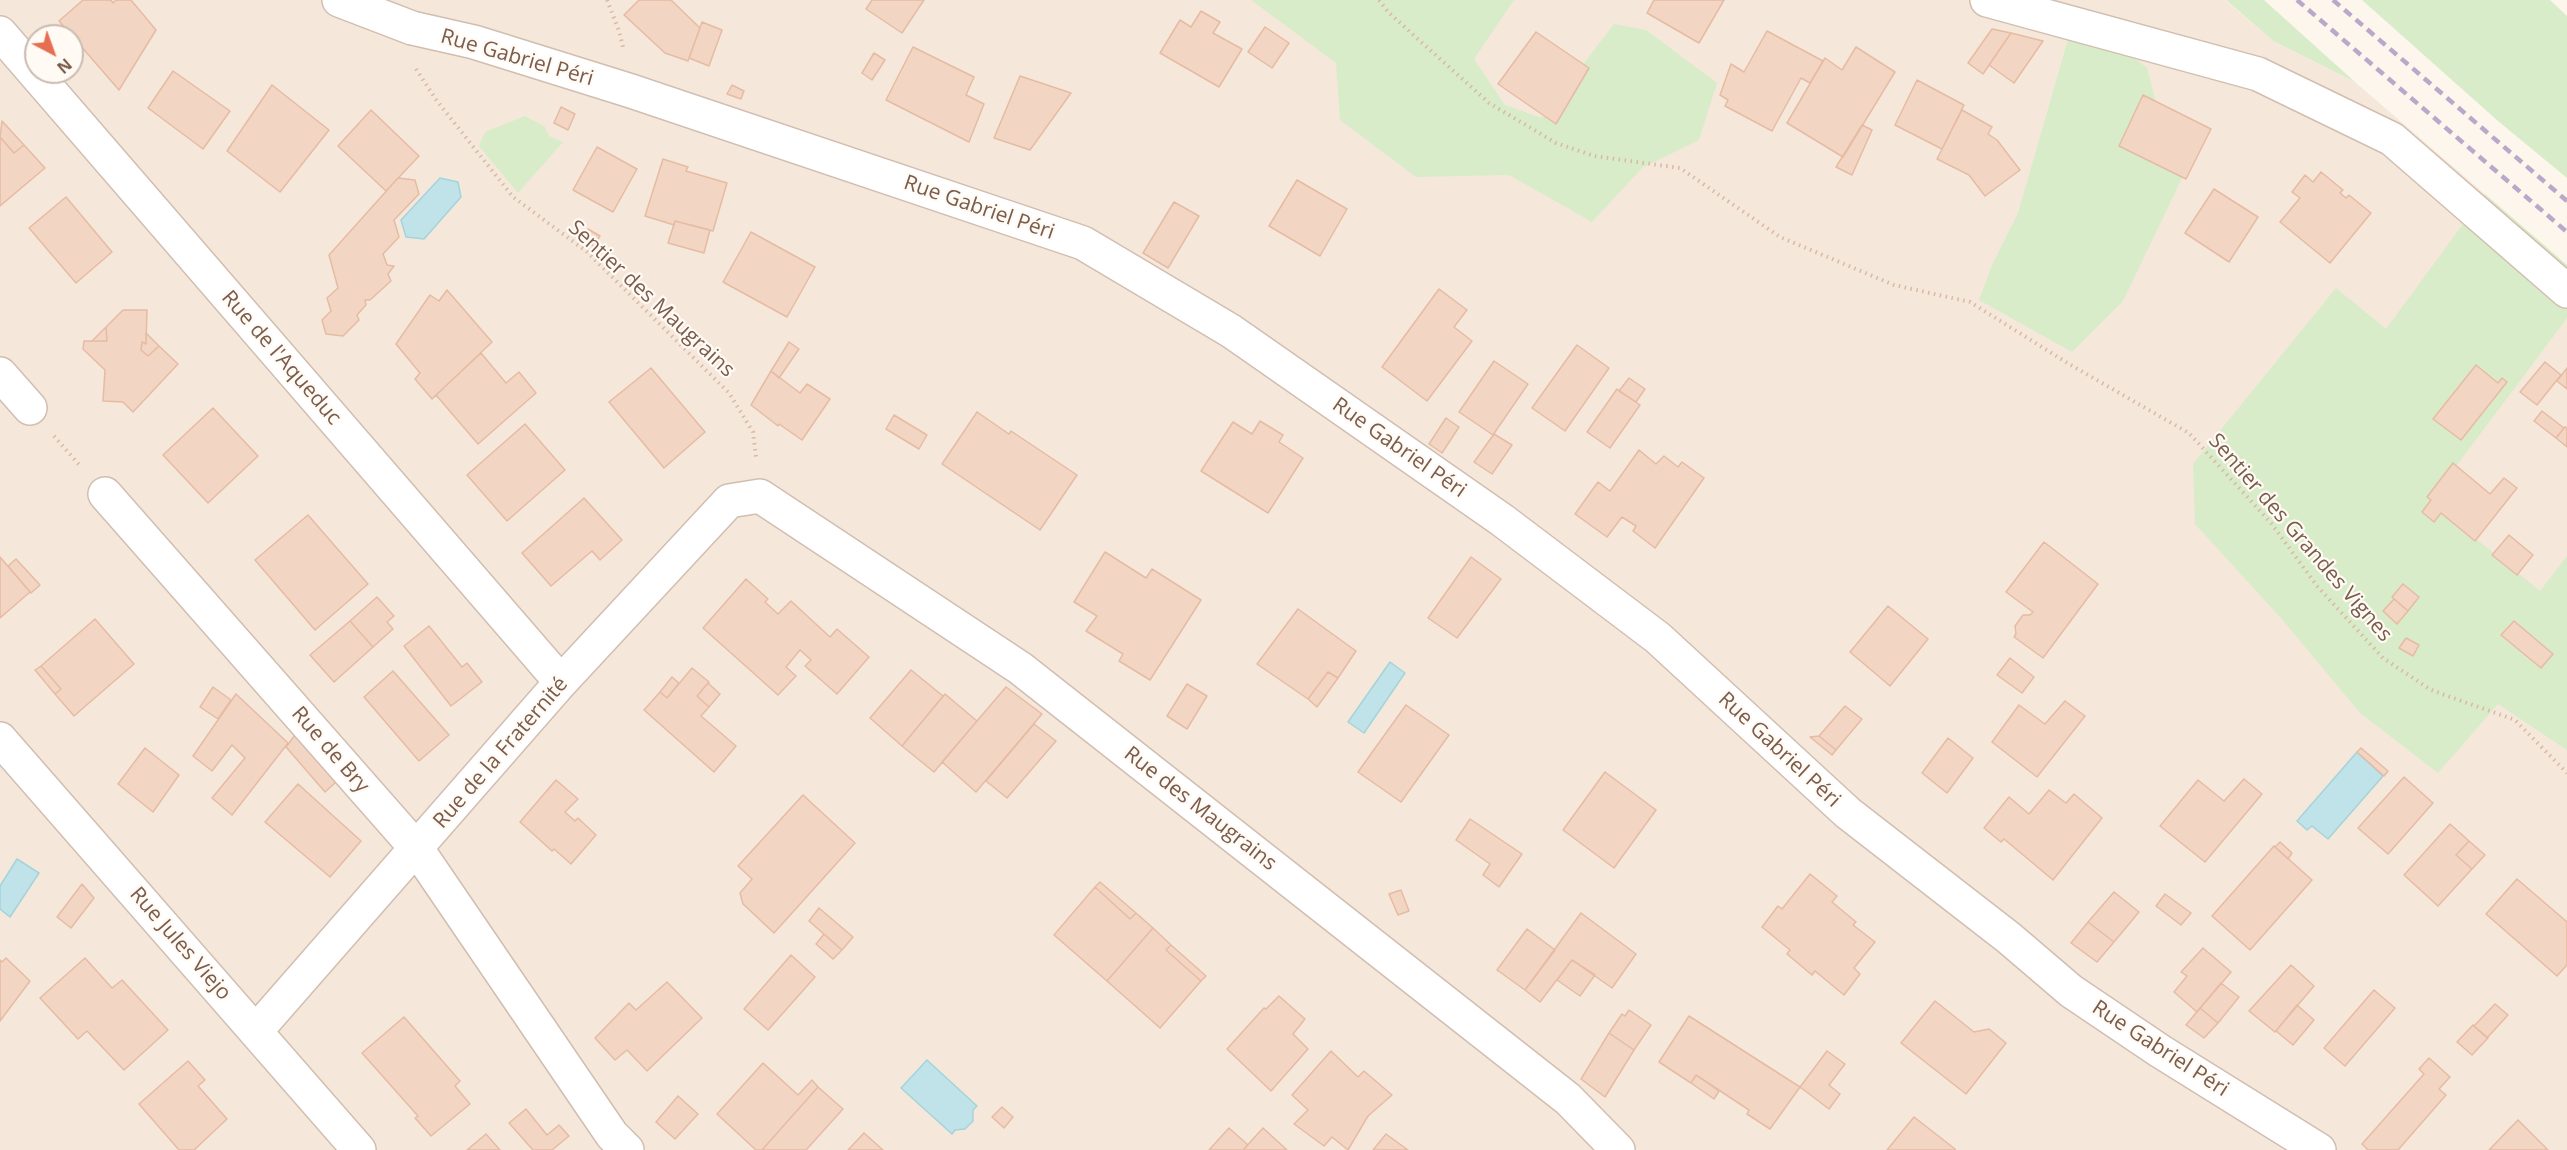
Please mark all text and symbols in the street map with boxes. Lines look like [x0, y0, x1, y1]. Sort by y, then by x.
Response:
north arrow [24, 24, 84, 84]
street label: Rue Gabriel Péri [438, 24, 596, 92]
text: N [52, 53, 77, 79]
street label: Rue Gabriel Péri [900, 170, 1058, 246]
street label: Sentier des Maugrains [563, 215, 739, 383]
street label: Rue de l'Aqueduc [216, 286, 346, 430]
street label: Rue Gabriel Péri [1327, 392, 1471, 504]
street label: Sentier des Grandes Vignes [2203, 429, 2397, 647]
street label: Rue de la Fraternité [429, 672, 573, 834]
street label: Rue Gabriel Péri [1713, 687, 1845, 813]
street label: Rue de Bry [286, 702, 374, 798]
street label: Rue des Maugrains [1119, 742, 1281, 876]
street label: Rue Jules Viejo [124, 882, 236, 1006]
street label: Rue Gabriel Péri [2087, 996, 2233, 1102]

